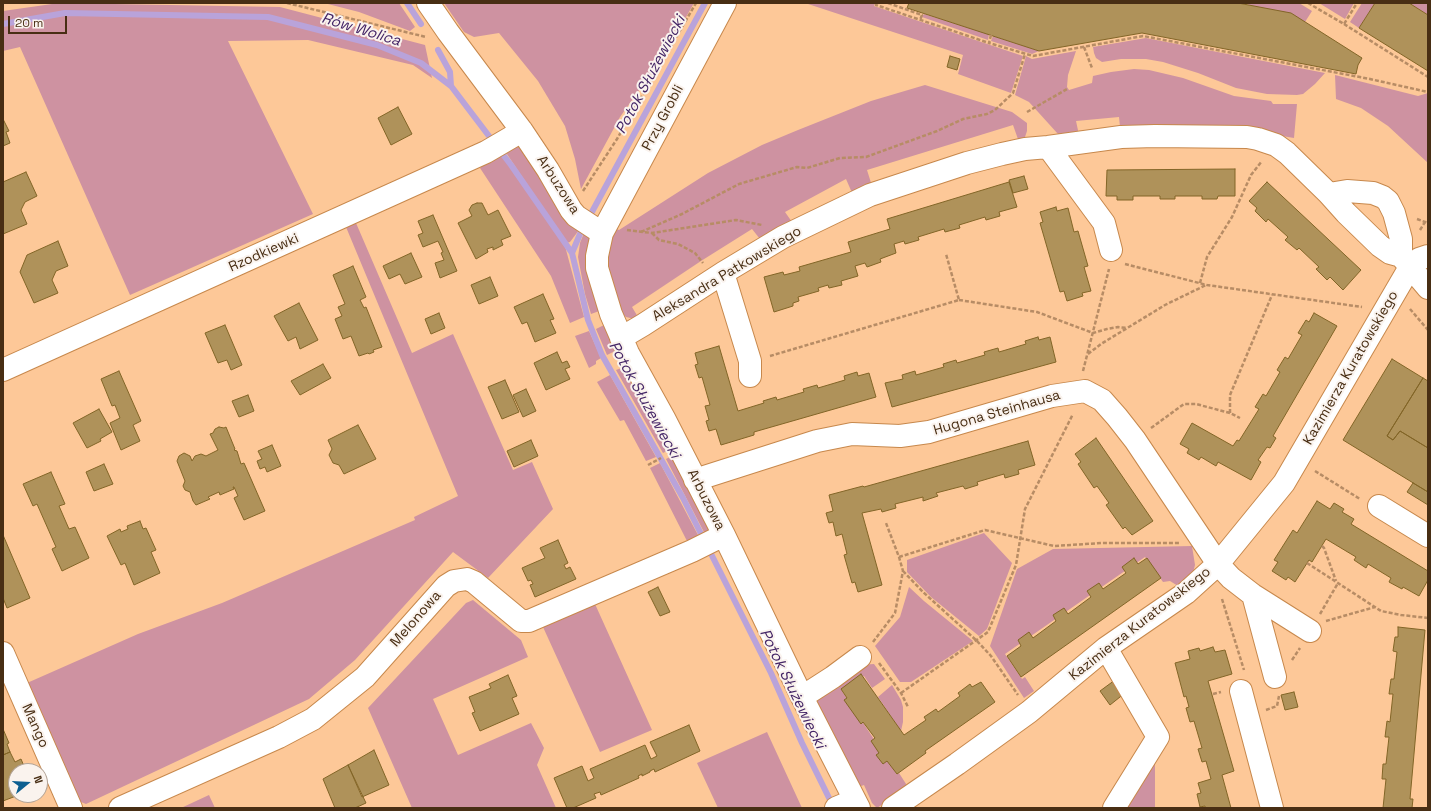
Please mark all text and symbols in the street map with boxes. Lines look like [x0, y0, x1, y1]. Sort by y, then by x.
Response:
scale bar [10, 8, 69, 34]
water label: Rów Wolica [319, 9, 403, 51]
water label: Potok Służewiecki [612, 13, 690, 137]
text: 20 m [15, 15, 43, 31]
street label: Przy Grobli [639, 82, 687, 154]
street label: Arbuzowa [533, 153, 583, 217]
street label: Aleksandra Patkowskiego [649, 223, 805, 325]
street label: Rzodkiewki [226, 230, 302, 276]
street label: Kazimierza Kuratowskiego [1300, 288, 1402, 448]
water label: Potok Służewiecki [604, 338, 684, 462]
street label: Hugona Steinhausa [932, 387, 1062, 439]
street label: Arbuzowa [683, 467, 729, 533]
street label: Kazimierza Kuratowskiego [1066, 564, 1214, 684]
street label: Melonowa [387, 588, 445, 650]
water label: Potok Służewiecki [755, 626, 829, 752]
street label: Mango [18, 701, 52, 751]
north arrow [8, 763, 48, 803]
text: N [31, 774, 46, 785]

